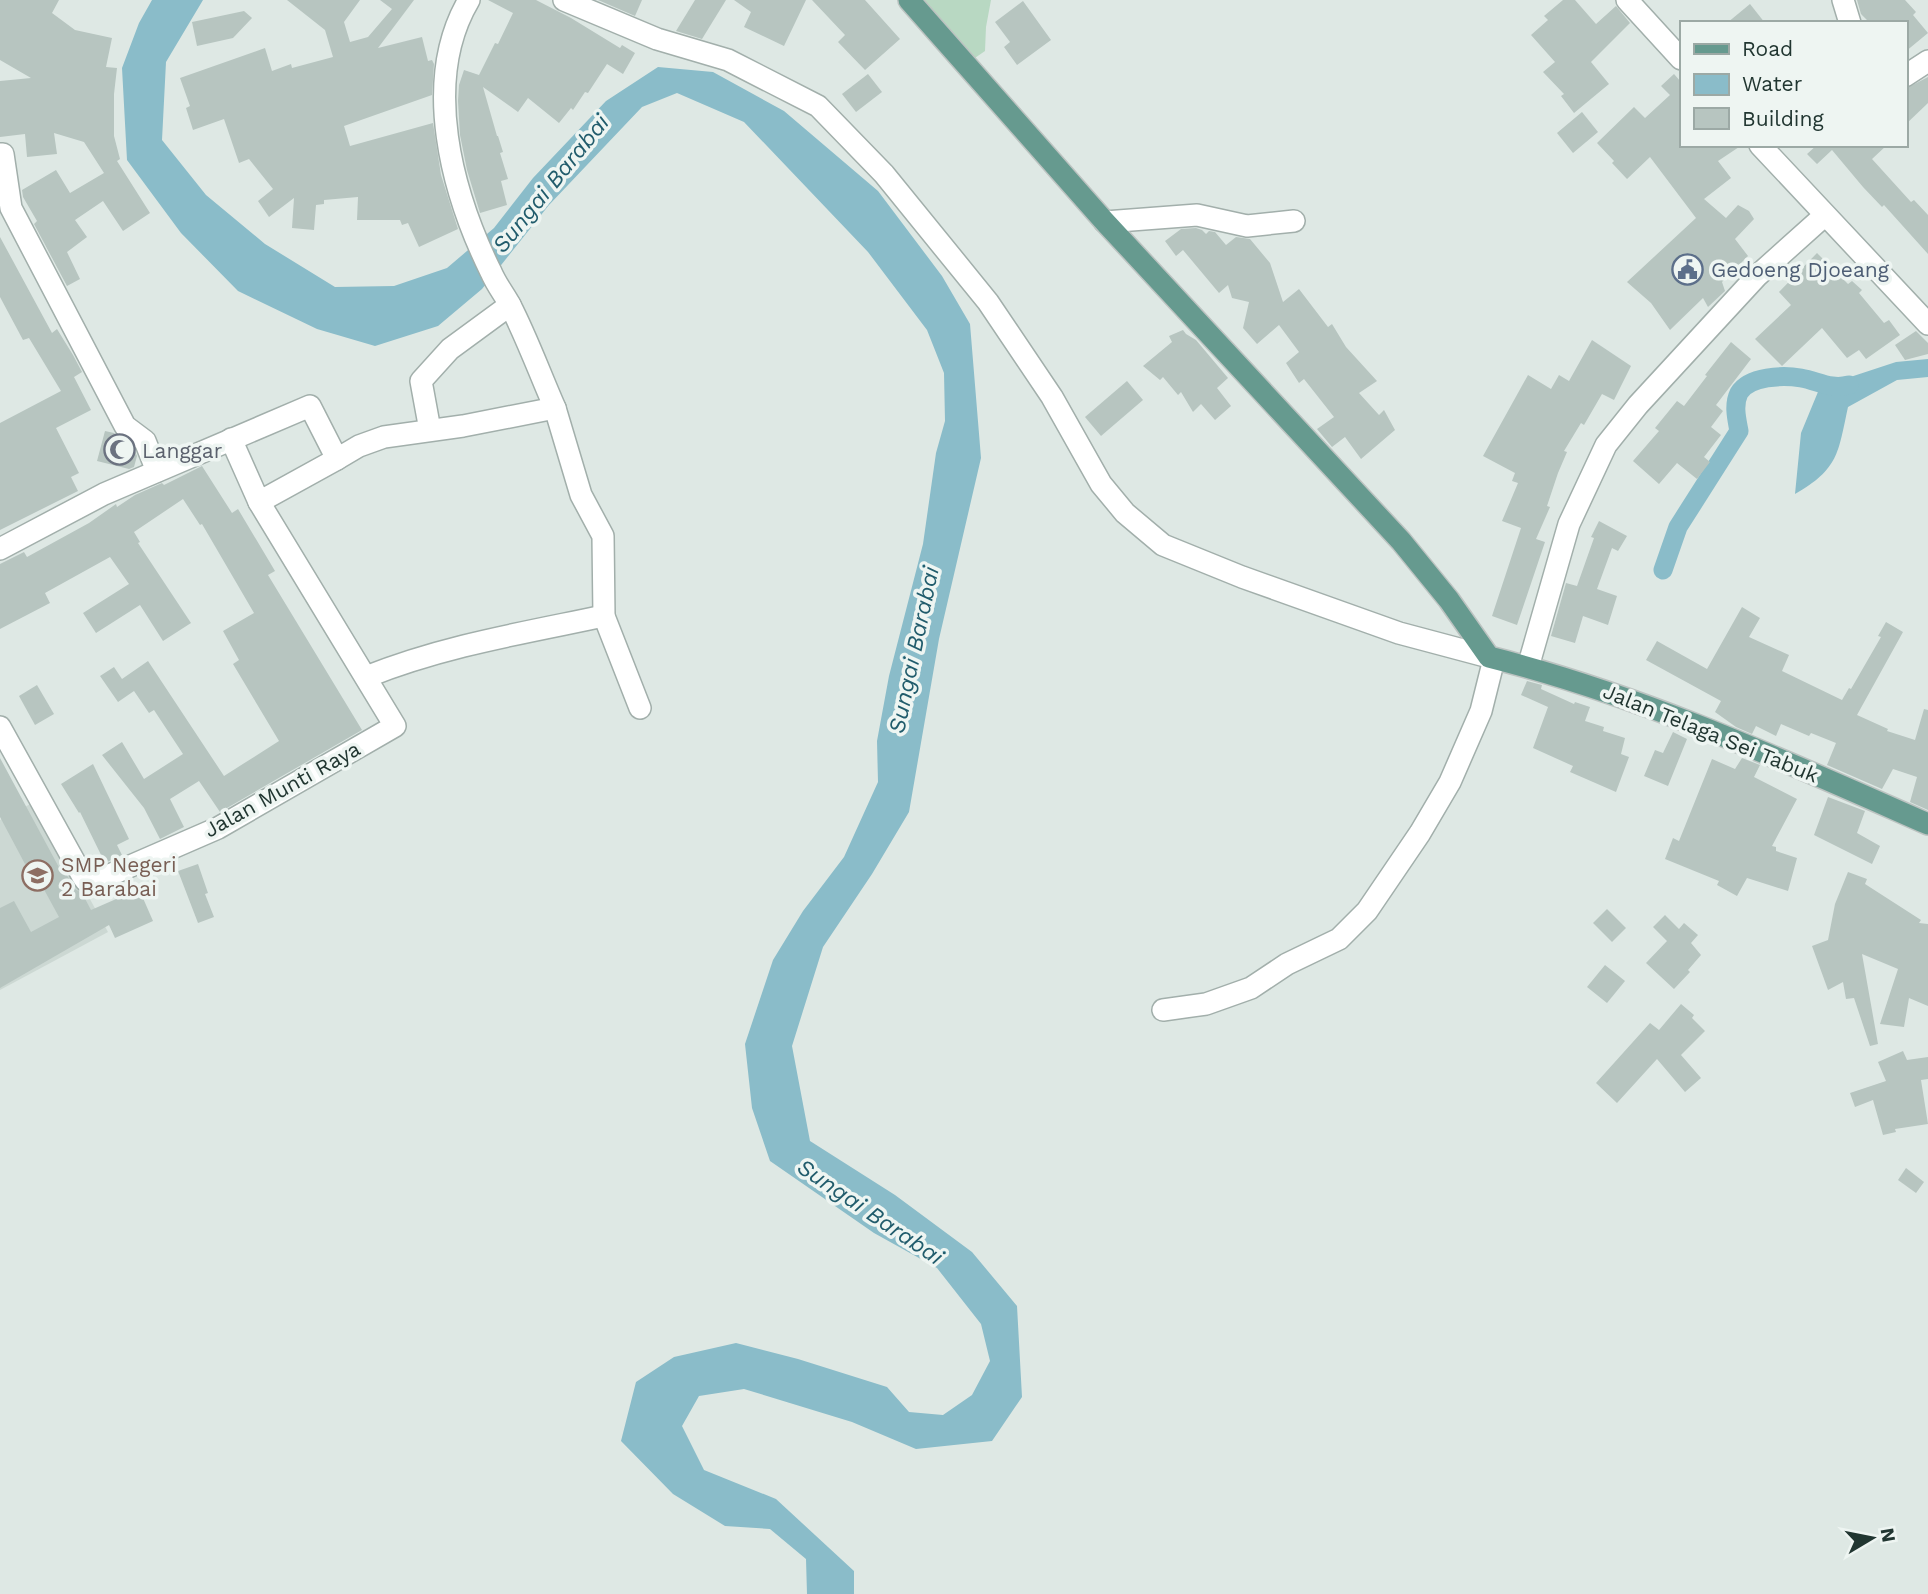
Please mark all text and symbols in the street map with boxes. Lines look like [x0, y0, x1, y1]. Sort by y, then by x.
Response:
legend [1680, 21, 1907, 147]
text: Road [1742, 36, 1793, 61]
text: Water [1742, 71, 1803, 96]
text: Building [1742, 106, 1824, 131]
water label: Sungai Barabai [487, 109, 616, 259]
public building icon: Gedoeng Djoeang [1671, 252, 1705, 286]
place label: Gedoeng Djoeang [1711, 257, 1890, 282]
mosque icon: Langgar [102, 433, 136, 467]
place label: Langgar [142, 438, 223, 463]
water label: Sungai Barabai [883, 563, 945, 736]
street label: Jalan Telaga Sei Tabuk [1600, 678, 1822, 788]
street label: Jalan Munti Raya [200, 736, 365, 842]
place label: SMP Negeri 2 Barabai [61, 852, 177, 901]
school or university icon: SMP Negeri 2 Barabai [21, 859, 55, 893]
water label: Sungai Barabai [792, 1153, 949, 1271]
north arrow [1837, 1503, 1907, 1573]
text: N [1876, 1526, 1901, 1544]

